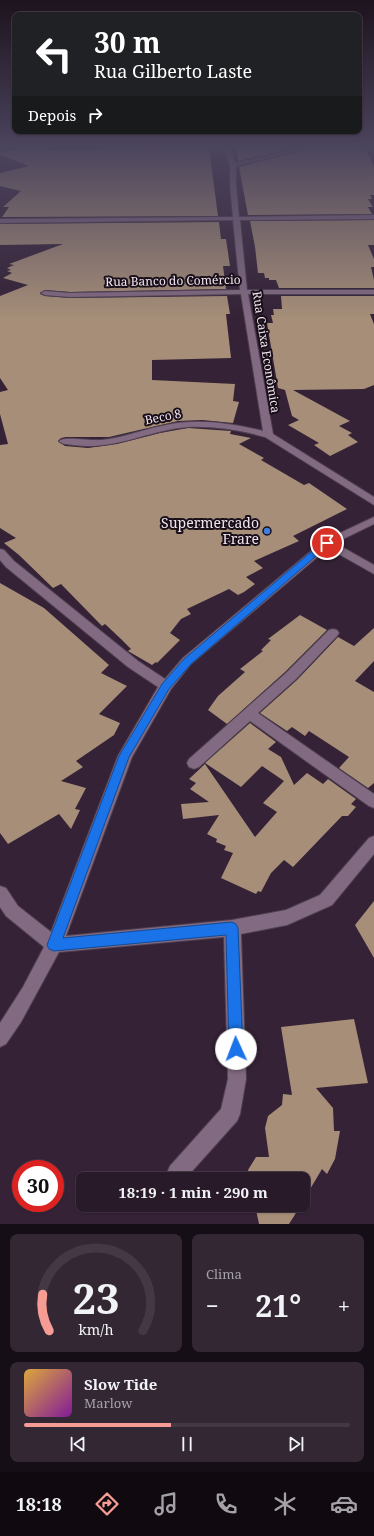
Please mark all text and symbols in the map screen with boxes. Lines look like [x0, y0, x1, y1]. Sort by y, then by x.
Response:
text: 30 m [94, 23, 161, 61]
icon: left [28, 28, 80, 80]
text: Rua Gilberto Laste [94, 59, 252, 83]
icon: right [84, 104, 106, 126]
text: Depois [28, 105, 76, 125]
street label: Rua Banco do Comércio [105, 271, 241, 290]
street label: Rua Caixa Econômica [248, 290, 285, 414]
street label: Beco 8 [143, 405, 183, 428]
place label: Supermercado Frare [161, 513, 259, 548]
marker: Supermercado Frare [262, 526, 272, 536]
pin [310, 526, 344, 560]
icon: arrive [316, 532, 338, 554]
position arrow [215, 1028, 257, 1070]
speed limit sign: 30 [12, 1160, 64, 1212]
text: 18:19 · 1 min · 290 m [118, 1182, 268, 1202]
text: Clima [206, 1265, 242, 1283]
text: 23 [72, 1270, 120, 1326]
text: 21° [255, 1285, 301, 1326]
text: − [206, 1290, 219, 1320]
text: + [338, 1290, 350, 1320]
text: km/h [78, 1320, 114, 1339]
text: Slow Tide [84, 1374, 157, 1394]
text: Marlow [84, 1394, 132, 1412]
icon: previous [67, 1433, 89, 1455]
icon: pause [176, 1433, 198, 1455]
icon: next [285, 1433, 307, 1455]
icon: directions [93, 1490, 121, 1518]
icon: music [152, 1490, 180, 1518]
icon: phone [212, 1490, 240, 1518]
icon: climate [271, 1490, 299, 1518]
icon: car [330, 1490, 358, 1518]
text: 18:18 [16, 1492, 62, 1516]

